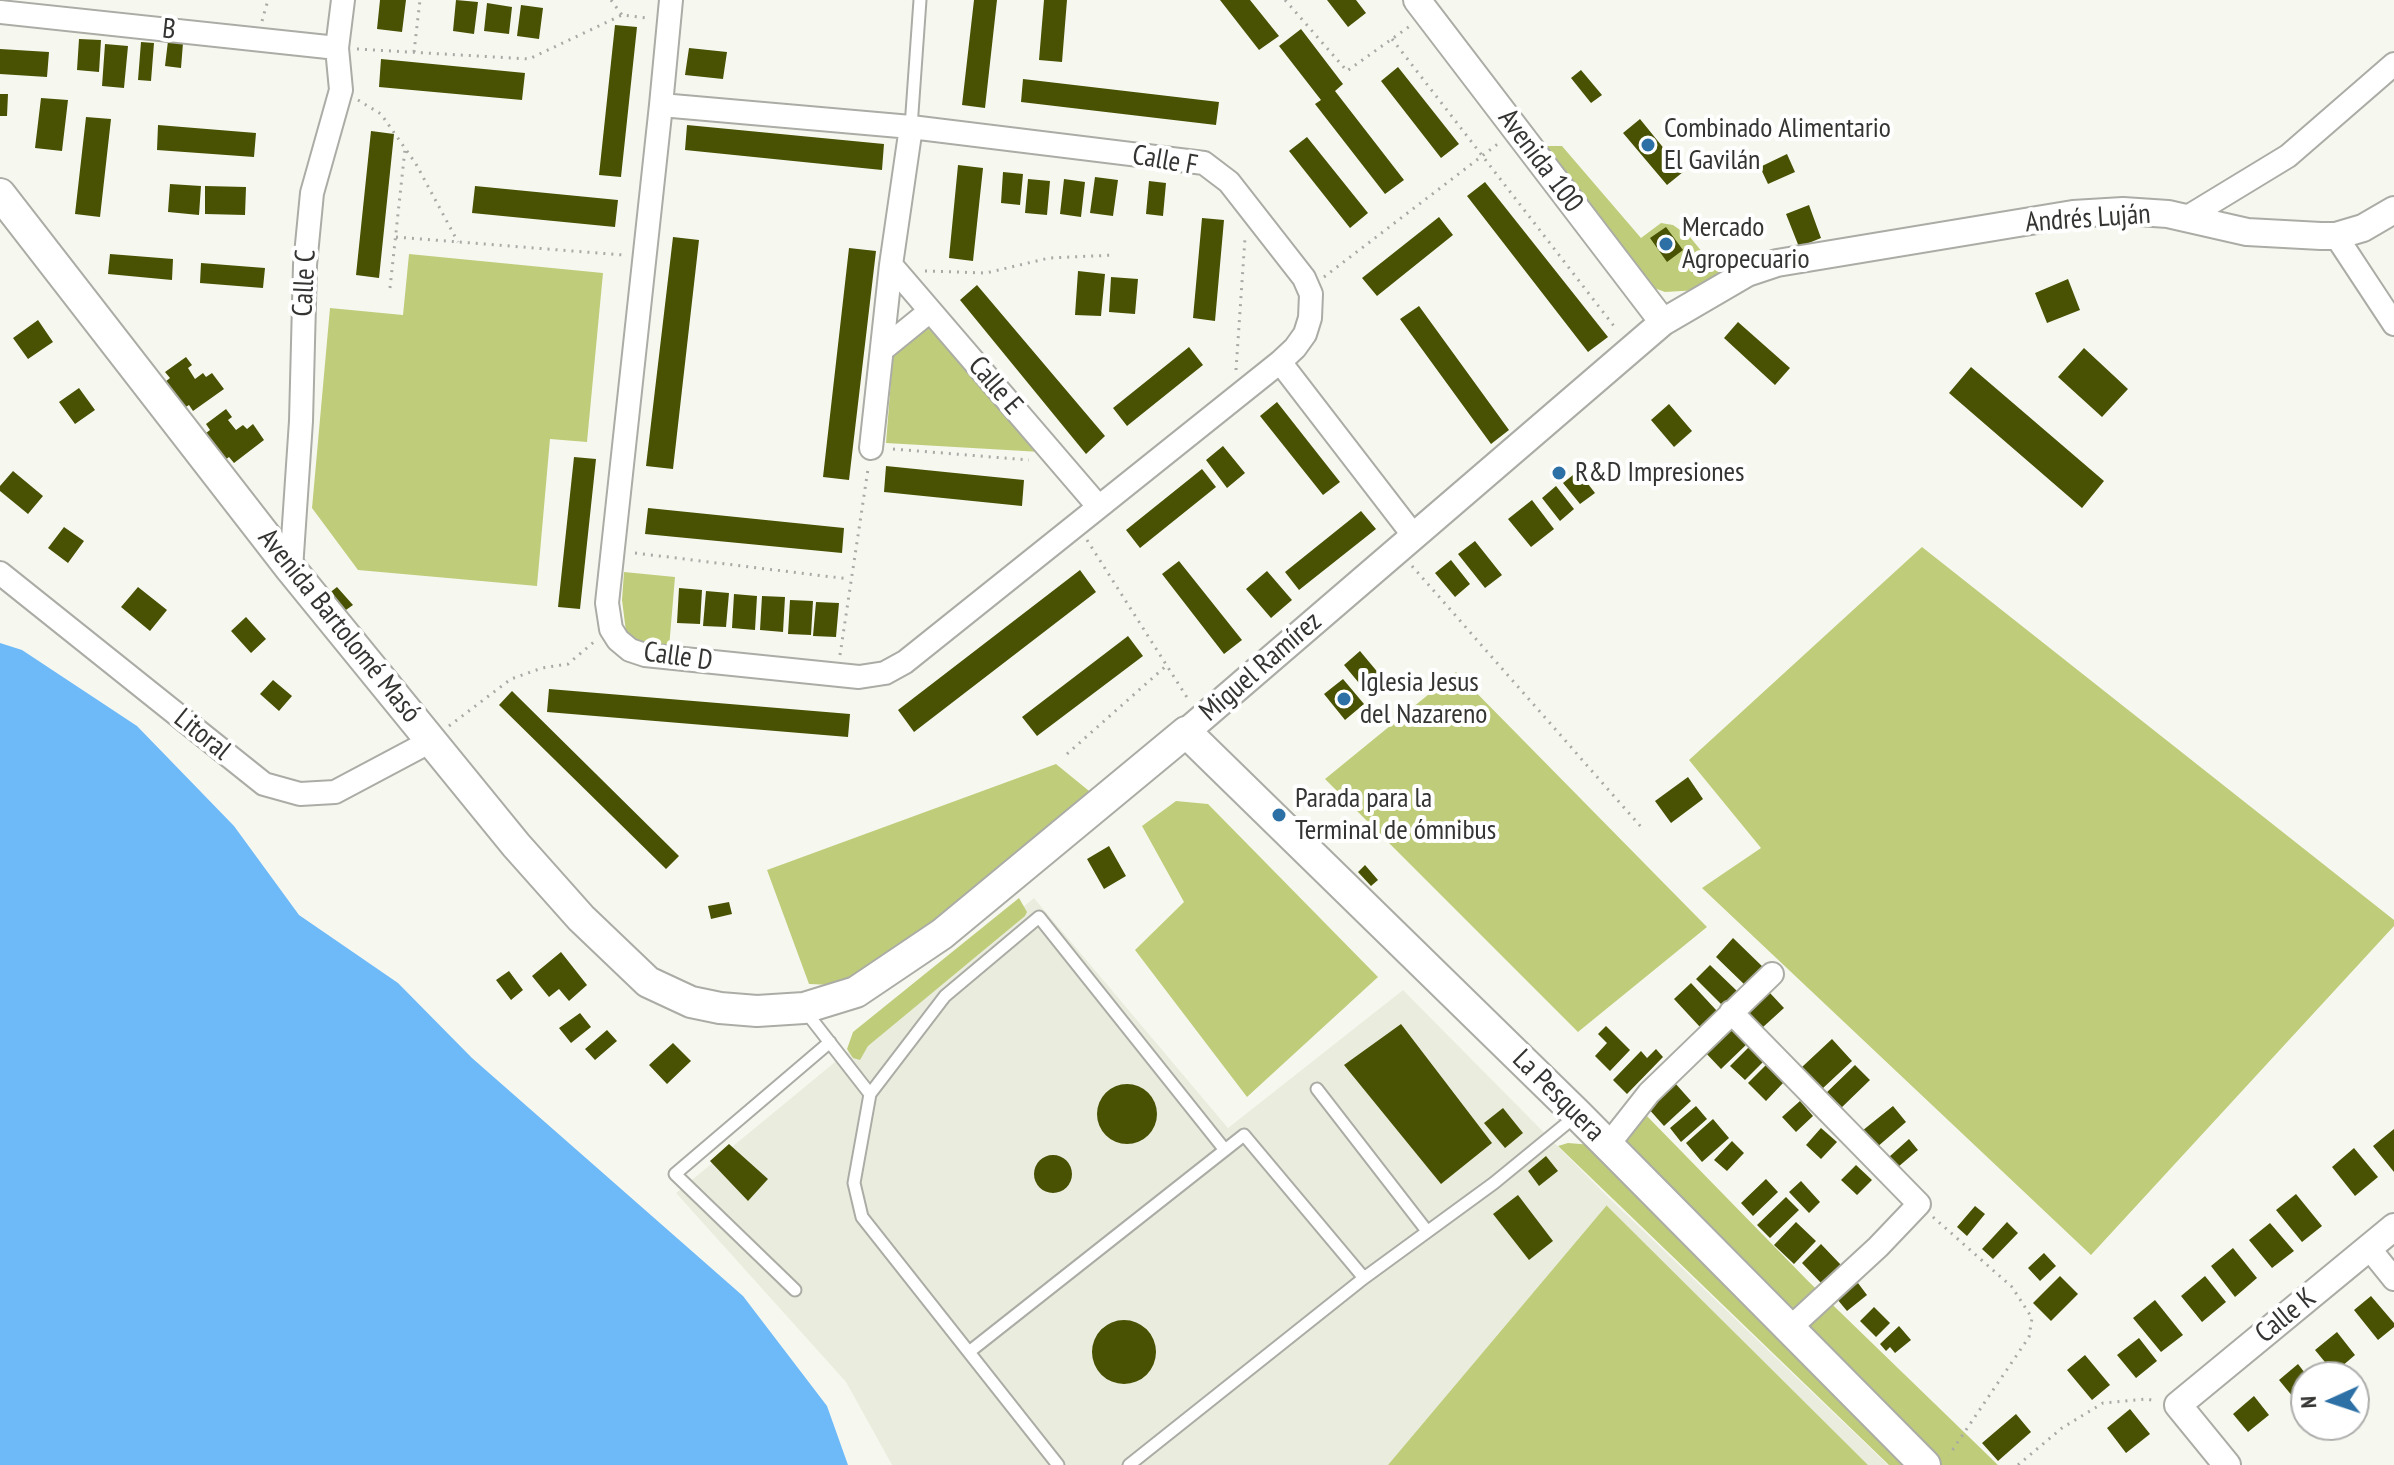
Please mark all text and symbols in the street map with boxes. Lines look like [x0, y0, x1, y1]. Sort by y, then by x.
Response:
street label: B [161, 13, 177, 47]
street label: Avenida 100 [1490, 103, 1590, 219]
place label: Combinado Alimentario El Gavilán [1664, 112, 1891, 178]
marker: Combinado Alimentario El Gavilán [1639, 136, 1657, 154]
street label: Calle F [1130, 139, 1200, 183]
street label: Andrés Luján [2024, 198, 2152, 240]
place label: Mercado Agropecuario [1682, 211, 1809, 277]
marker: Mercado Agropecuario [1657, 235, 1675, 253]
street label: Calle C [286, 249, 324, 317]
street label: Calle E [961, 350, 1029, 422]
place label: R&D Impresiones [1575, 456, 1745, 490]
marker: R&D Impresiones [1550, 464, 1568, 482]
street label: Avenida Bartolomé Masó [251, 522, 427, 730]
street label: Miguel Ramírez [1193, 605, 1329, 729]
street label: Calle D [642, 636, 714, 678]
place label: Iglesia Jesus del Nazareno [1360, 666, 1487, 732]
marker: Iglesia Jesus del Nazareno [1335, 690, 1353, 708]
street label: Litoral [167, 702, 237, 768]
place label: Parada para la Terminal de ómnibus [1295, 782, 1496, 848]
marker: Parada para la Terminal de ómnibus [1270, 806, 1288, 824]
street label: La Pesquera [1505, 1043, 1611, 1149]
street label: Calle K [2249, 1282, 2323, 1350]
north arrow [2290, 1361, 2370, 1441]
text: N [2294, 1395, 2322, 1409]

